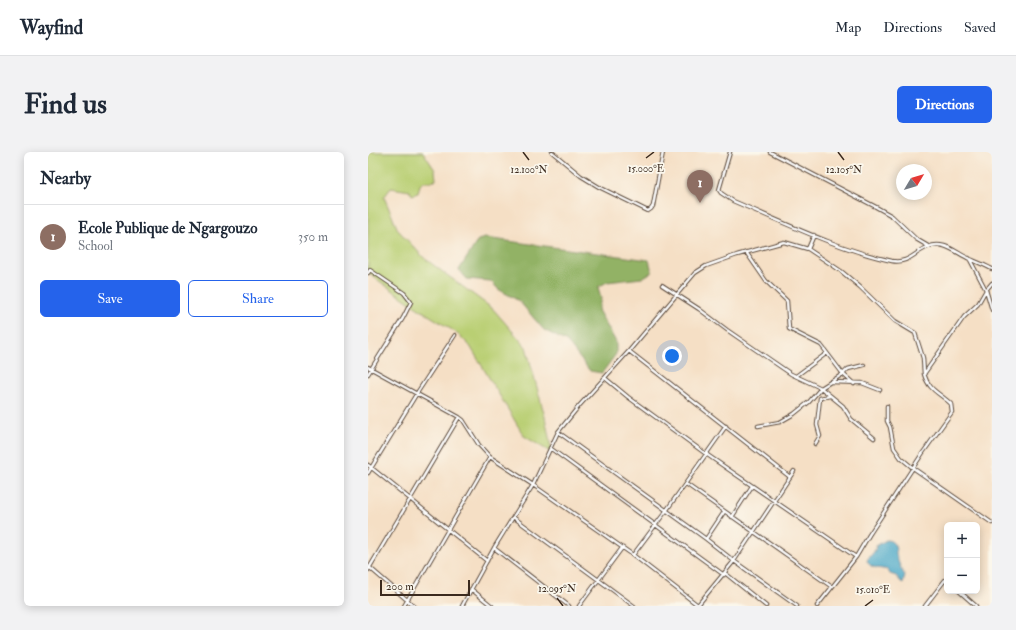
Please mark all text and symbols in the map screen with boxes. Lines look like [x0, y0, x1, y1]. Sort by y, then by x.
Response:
text: Wayfind [20, 16, 83, 40]
text: Map [835, 19, 861, 36]
text: Directions [883, 19, 942, 36]
text: Saved [964, 19, 996, 36]
button: Directions [897, 86, 992, 123]
text: Find us [24, 87, 107, 122]
text: 15.000°E [628, 163, 664, 175]
text: 12.100°N [511, 164, 547, 176]
text: 12.105°N [826, 164, 862, 176]
north arrow [896, 164, 932, 200]
text: Nearby [40, 168, 91, 189]
pin: 1 [687, 170, 713, 203]
text: Ecole Publique de Ngargouzo [78, 219, 257, 238]
text: 1 [51, 229, 55, 245]
text: 350 m [298, 229, 328, 245]
text: School [78, 238, 113, 254]
button: Save [40, 280, 180, 317]
button: Share [188, 280, 328, 317]
your location [662, 346, 682, 366]
map controls [944, 522, 980, 594]
button: + [944, 522, 980, 558]
button: − [944, 558, 980, 594]
scale bar [380, 578, 470, 597]
text: 200 m [386, 580, 414, 593]
text: 12.095°N [538, 583, 576, 595]
text: 15.010°E [856, 584, 890, 596]

